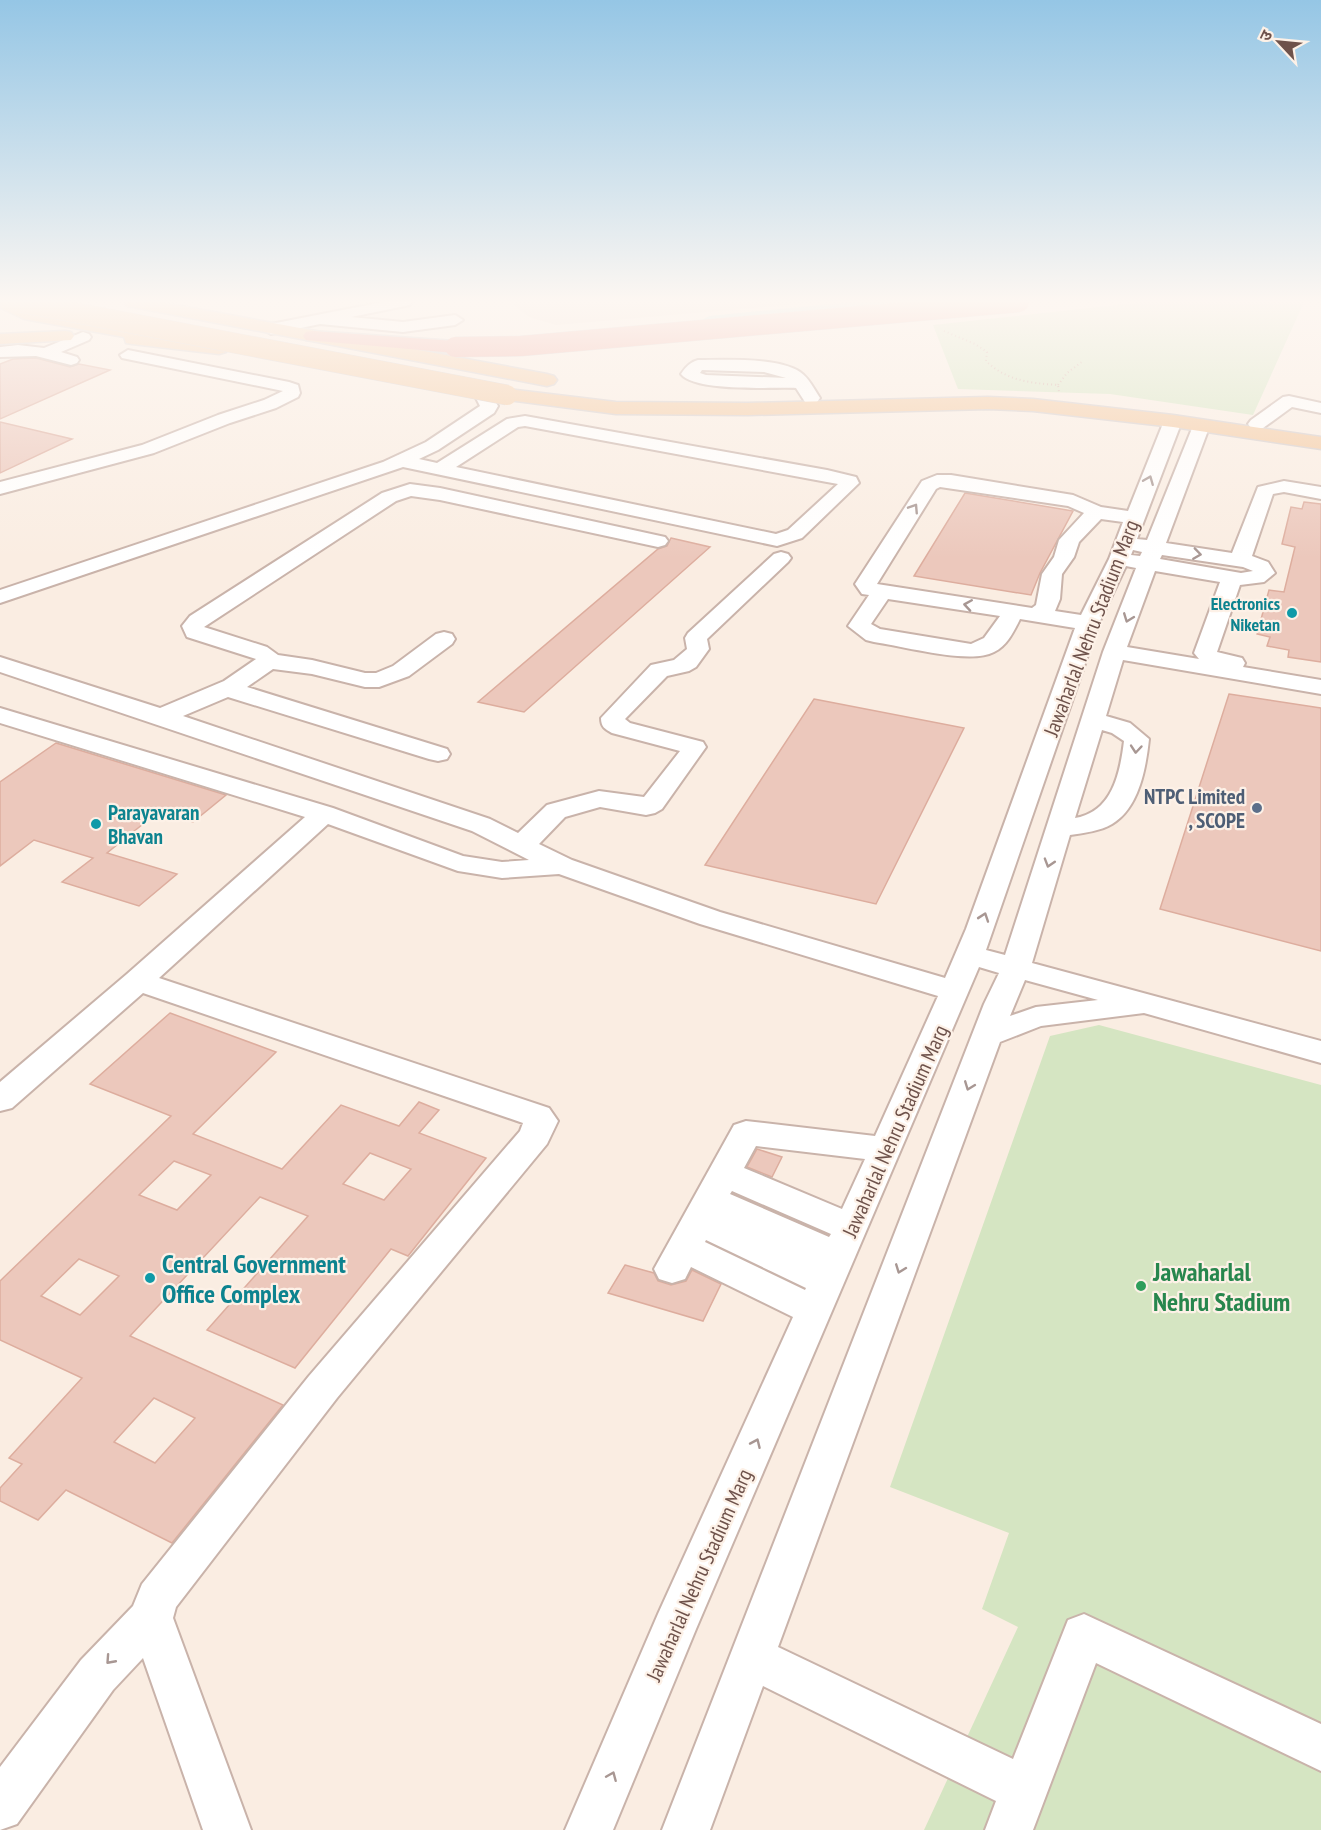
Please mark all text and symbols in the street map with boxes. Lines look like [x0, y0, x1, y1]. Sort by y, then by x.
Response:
north arrow [1249, 12, 1309, 72]
text: उ [1254, 26, 1277, 44]
one-way arrow [1142, 475, 1155, 486]
one-way arrow [907, 504, 918, 515]
street label: Jawaharlal Nehru Stadium Marg [1037, 516, 1145, 741]
one-way arrow [1193, 547, 1202, 559]
place label: Electronics Niketan [1211, 592, 1280, 636]
one-way arrow [963, 599, 973, 612]
marker: Electronics Niketan [1285, 606, 1299, 620]
one-way arrow [1122, 612, 1135, 623]
one-way arrow [1130, 745, 1143, 754]
place label: NTPC Limited , SCOPE [1144, 783, 1245, 834]
place label: Parayavaran Bhavan [108, 799, 199, 850]
marker: NTPC Limited , SCOPE [1250, 801, 1264, 815]
marker: Parayavaran Bhavan [89, 817, 103, 831]
one-way arrow [1044, 858, 1056, 868]
one-way arrow [977, 913, 990, 923]
street label: Jawaharlal Nehru Stadium Marg [836, 1021, 954, 1242]
one-way arrow [963, 1080, 976, 1091]
place label: Central Government Office Complex [162, 1247, 346, 1310]
place label: Jawaharlal Nehru Stadium [1152, 1255, 1290, 1318]
one-way arrow [894, 1263, 907, 1273]
marker: Central Government Office Complex [143, 1271, 157, 1285]
marker: Jawaharlal Nehru Stadium [1134, 1279, 1148, 1293]
one-way arrow [749, 1438, 761, 1449]
street label: Jawaharlal Nehru Stadium Marg [640, 1465, 758, 1686]
one-way arrow [106, 1653, 117, 1664]
one-way arrow [605, 1771, 617, 1782]

